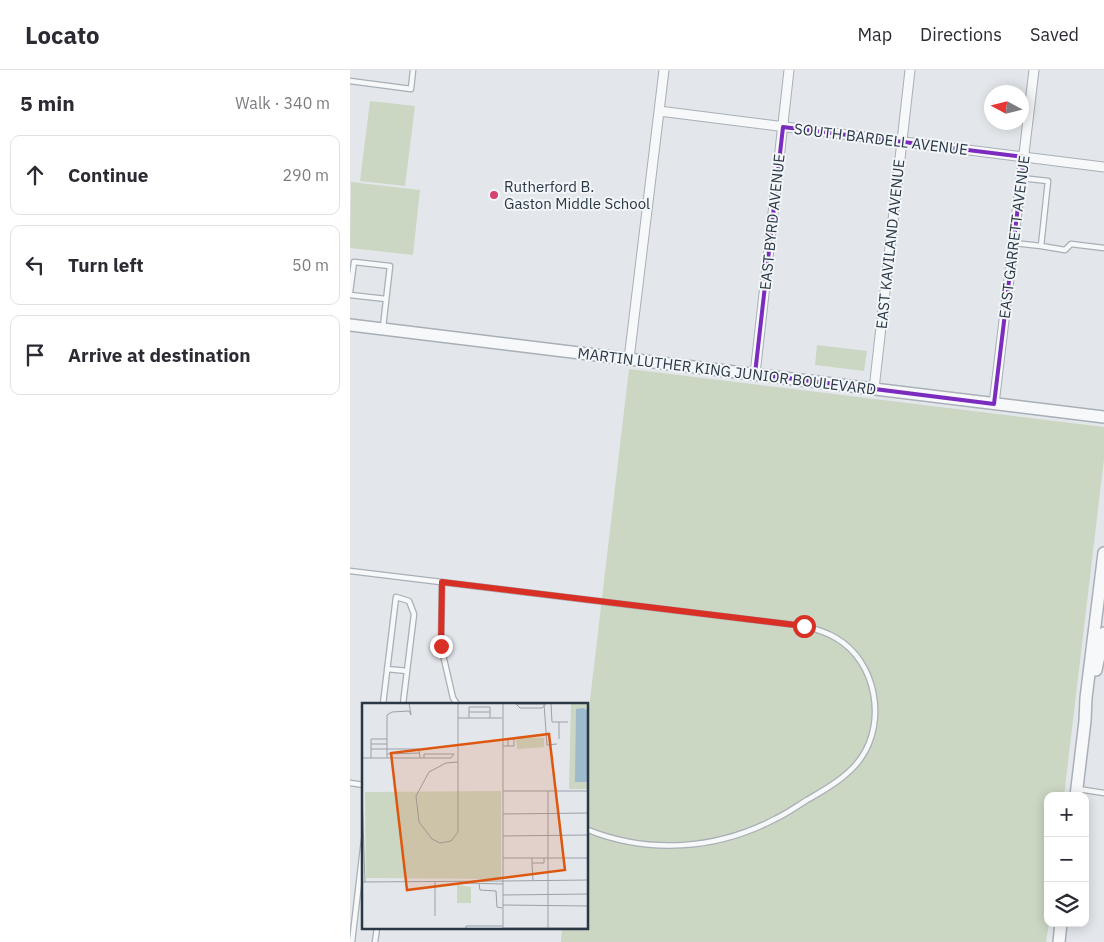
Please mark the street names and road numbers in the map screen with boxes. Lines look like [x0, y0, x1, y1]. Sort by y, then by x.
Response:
street label: SOUTH BARDELL AVENUE [793, 119, 969, 159]
street label: EAST BYRD AVENUE [755, 153, 789, 291]
street label: EAST GARRETT AVENUE [995, 154, 1033, 320]
street label: EAST KAVILAND AVENUE [872, 158, 908, 330]
street label: MARTIN LUTHER KING JUNIOR BOULEVARD [577, 343, 877, 399]

